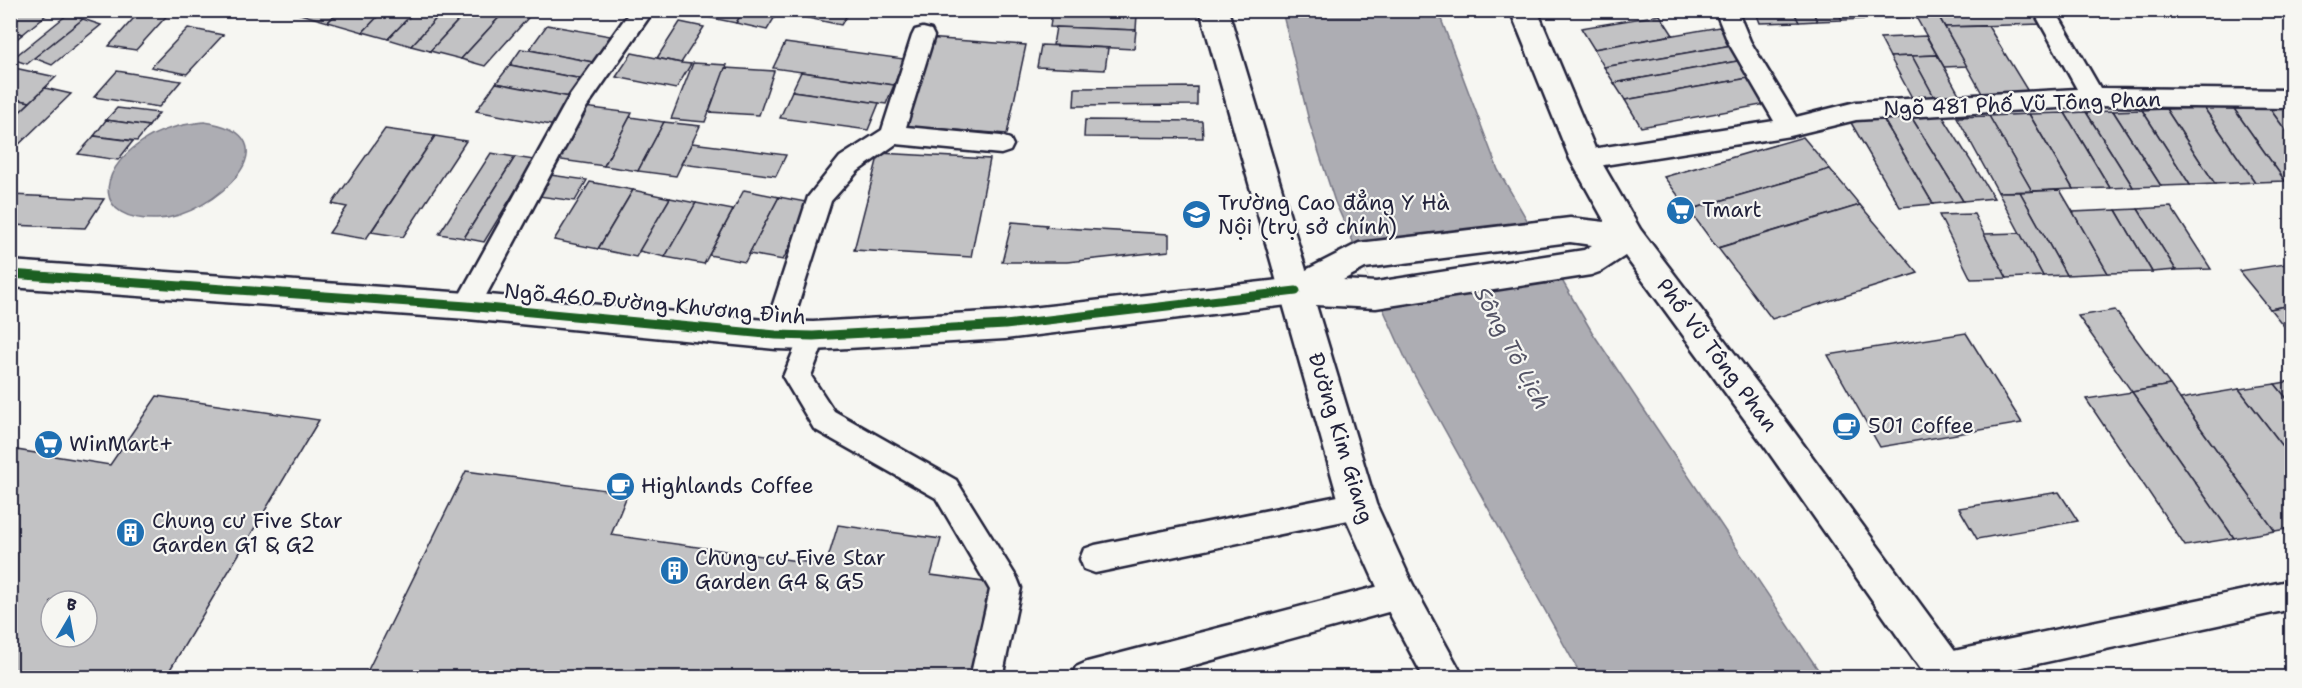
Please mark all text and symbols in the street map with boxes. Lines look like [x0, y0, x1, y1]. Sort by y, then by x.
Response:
street label: Ngõ 481 Phố Vũ Tông Phan [1883, 85, 2161, 123]
place label: Trường Cao đẳng Y Hà Nội (trụ sở chính) [1218, 189, 1450, 241]
supermarket icon: Tmart [1665, 194, 1697, 226]
place label: Tmart [1702, 196, 1762, 224]
school or university icon: Trường Cao đẳng Y Hà Nội (trụ sở chính) [1181, 199, 1213, 231]
street label: Phố Vũ Tông Phan [1650, 273, 1784, 438]
street label: Ngõ 460 Đường Khương Đình [503, 277, 807, 331]
water label: Sông Tô Lịch [1467, 281, 1557, 415]
street label: Đường Kim Giang [1302, 349, 1380, 527]
cafe icon: 501 Coffee [1831, 410, 1863, 442]
place label: 501 Coffee [1868, 412, 1974, 440]
supermarket icon: WinMart+ [32, 428, 64, 460]
place label: WinMart+ [69, 430, 174, 458]
cafe icon: Highlands Coffee [604, 470, 636, 502]
place label: Highlands Coffee [641, 472, 814, 500]
place label: Chung cư Five Star Garden G1 & G2 [152, 507, 343, 559]
building icon: Chung cư Five Star Garden G1 & G2 [115, 517, 147, 549]
place label: Chung cư Five Star Garden G4 & G5 [695, 544, 886, 596]
building icon: Chung cư Five Star Garden G4 & G5 [658, 554, 690, 586]
north arrow [39, 589, 99, 649]
text: B [65, 594, 78, 616]

